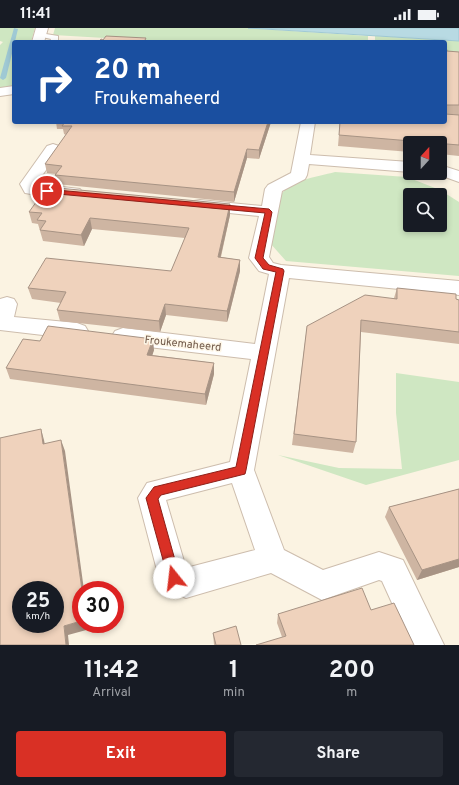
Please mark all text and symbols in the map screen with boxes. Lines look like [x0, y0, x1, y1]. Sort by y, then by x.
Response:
text: 11:41 [20, 5, 51, 24]
text: 20 m [94, 53, 161, 89]
icon: right [28, 56, 80, 108]
text: Froukemaheerd [94, 88, 220, 111]
north arrow [403, 136, 447, 180]
map controls [403, 136, 447, 232]
pin [30, 174, 64, 208]
icon: arrive [36, 180, 58, 202]
button: search [403, 188, 447, 232]
street label: Froukemaheerd [144, 333, 222, 355]
position arrow [153, 557, 195, 599]
speed limit sign: 30 [72, 581, 124, 633]
text: 25 [26, 589, 50, 615]
text: km/h [26, 610, 50, 623]
text: 11:42 [84, 656, 139, 686]
text: 1 [229, 656, 239, 686]
text: 200 [329, 656, 375, 686]
text: Arrival [92, 685, 131, 701]
text: min [223, 685, 245, 701]
text: m [346, 685, 357, 701]
button: Exit [16, 731, 226, 777]
button: Share [234, 731, 443, 777]

